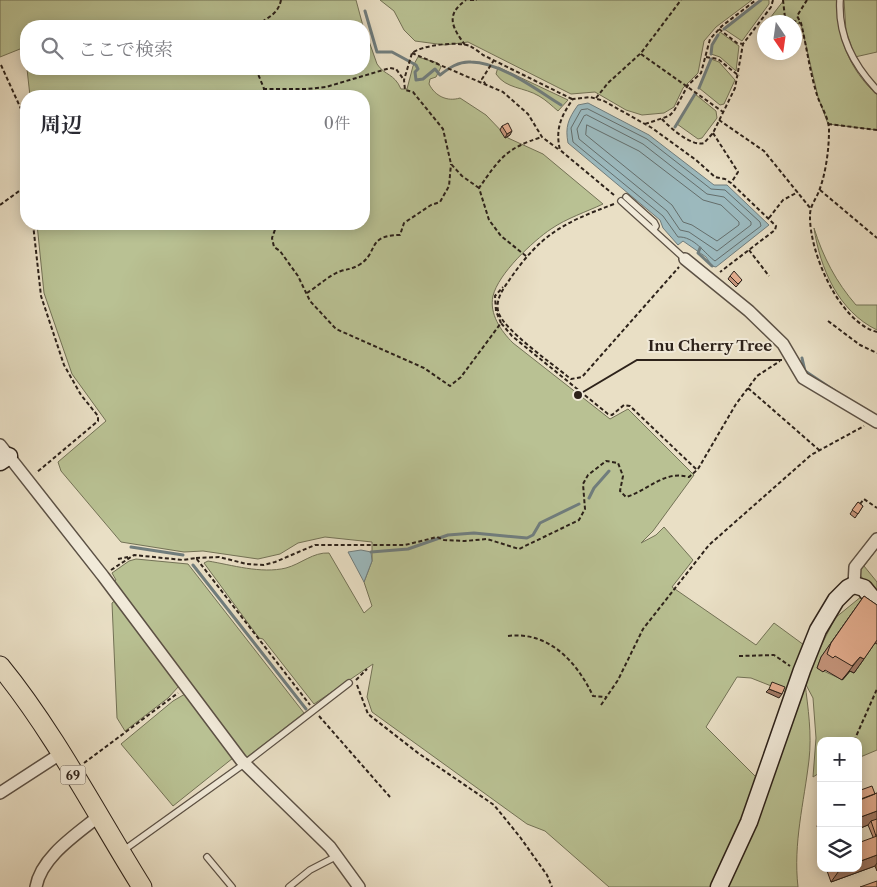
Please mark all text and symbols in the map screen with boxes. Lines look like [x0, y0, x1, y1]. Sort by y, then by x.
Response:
north arrow [757, 15, 802, 60]
search box [20, 20, 370, 75]
icon: search [38, 34, 66, 62]
text: ここで検索 [78, 38, 173, 61]
text: 周辺 [40, 112, 82, 137]
text: 0件 [324, 113, 350, 133]
callout: Inu Cherry Tree [637, 330, 782, 360]
text: Inu Cherry Tree [648, 336, 772, 355]
map controls [817, 737, 862, 872]
button: + [817, 737, 862, 782]
road number: 69 [60, 766, 86, 784]
button: − [817, 782, 862, 827]
button: layers [817, 827, 862, 872]

